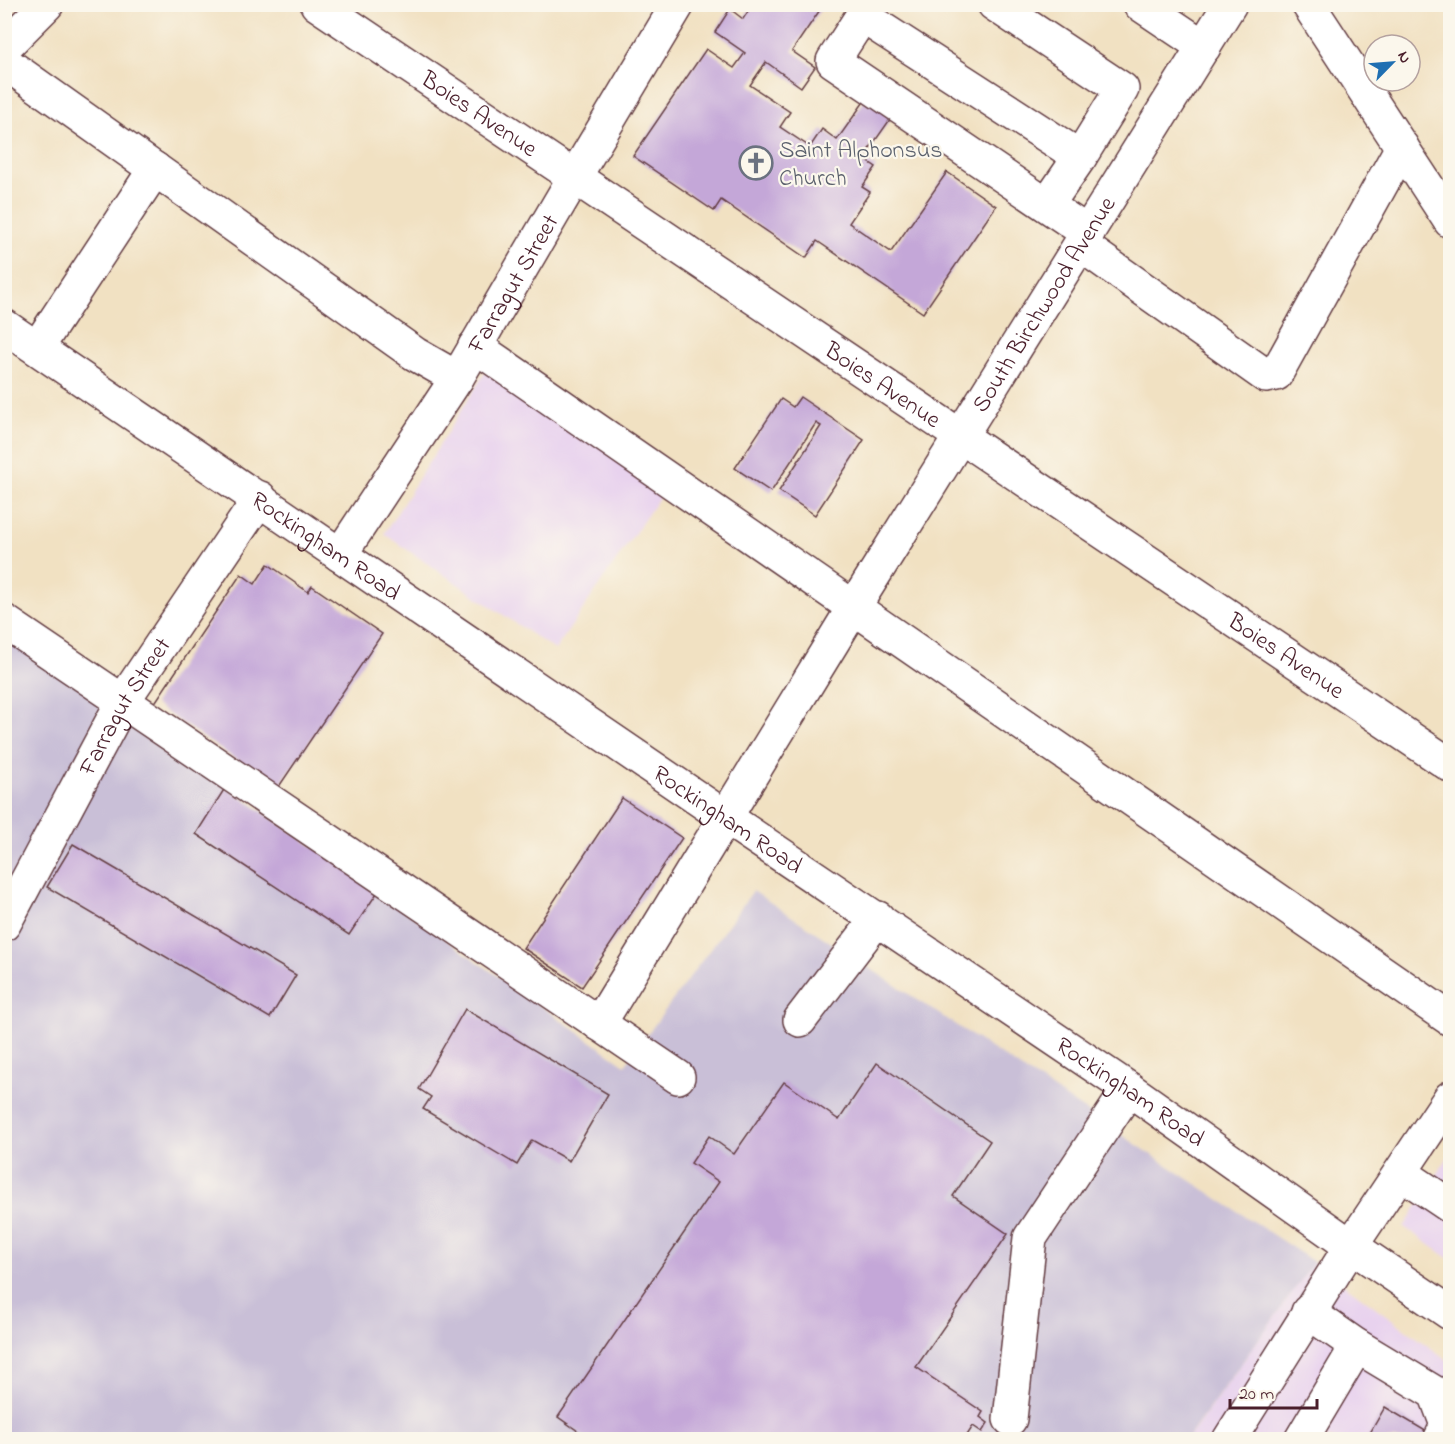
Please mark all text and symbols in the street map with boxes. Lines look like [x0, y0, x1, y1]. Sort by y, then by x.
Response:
north arrow [1362, 33, 1422, 93]
text: N [1391, 48, 1417, 68]
street label: Boies Avenue [412, 63, 544, 167]
place label: Saint Alphonsus Church [779, 134, 943, 197]
church icon: Saint Alphonsus Church [738, 145, 774, 181]
street label: South Birchwood Avenue [964, 190, 1126, 420]
street label: Farragut Street [460, 209, 569, 361]
street label: Boies Avenue [816, 334, 947, 438]
street label: Rockingham Road [243, 484, 407, 611]
street label: Boies Avenue [1219, 605, 1351, 709]
street label: Farragut Street [71, 631, 181, 783]
street label: Rockingham Road [645, 758, 809, 885]
street label: Rockingham Road [1048, 1029, 1211, 1157]
scale bar [1230, 1372, 1317, 1410]
text: 20 m [1239, 1382, 1274, 1408]

